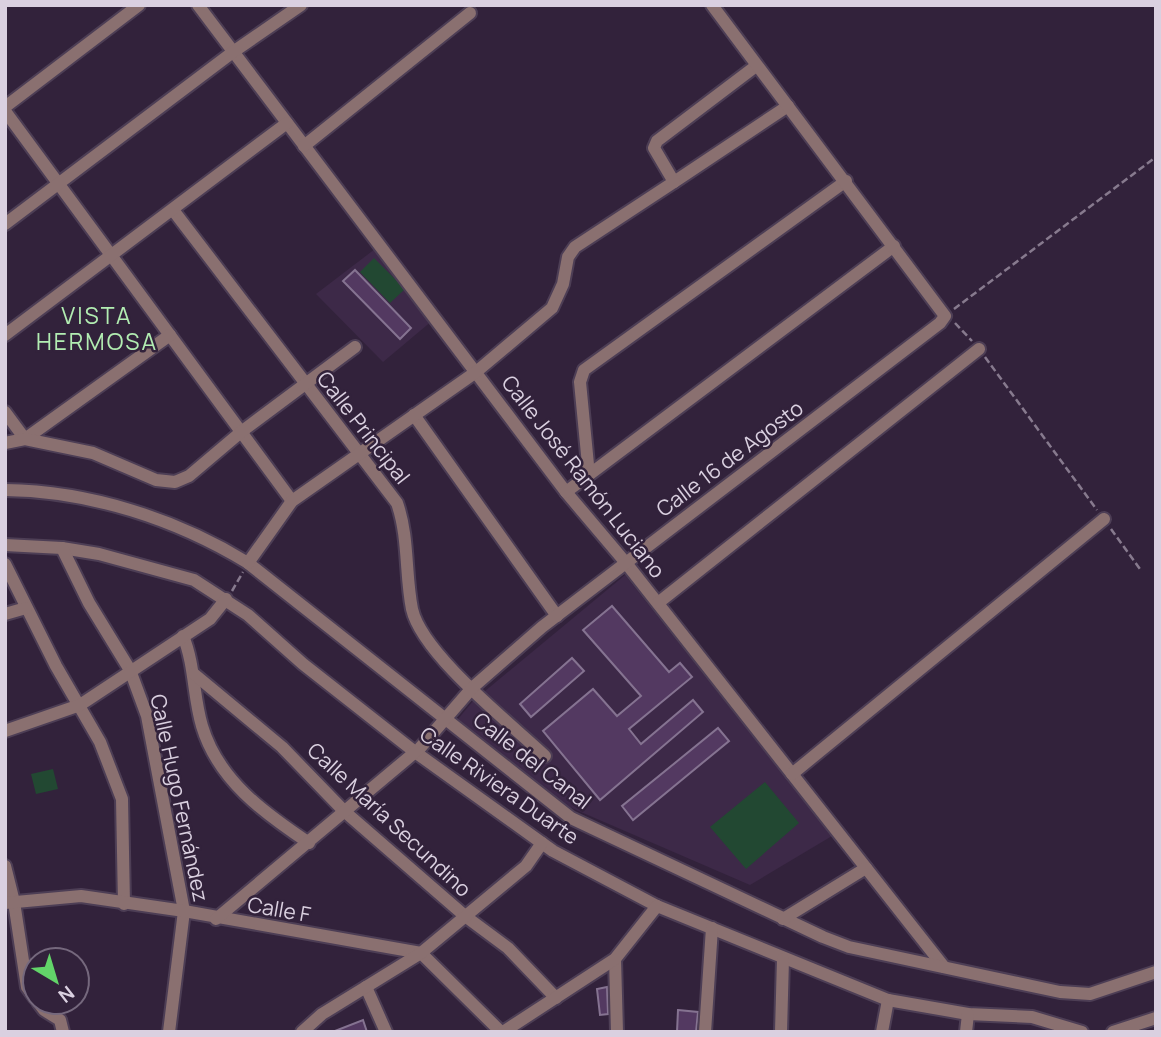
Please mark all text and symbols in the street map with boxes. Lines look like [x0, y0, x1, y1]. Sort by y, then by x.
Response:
district label: VISTA HERMOSA [36, 299, 158, 357]
street label: Calle Principal [311, 365, 417, 489]
street label: Calle José Ramón Luciano [496, 369, 672, 584]
street label: Calle 16 de Agosto [650, 394, 808, 523]
street label: Calle Hugo Fernández [144, 692, 216, 904]
street label: Calle del Canal [468, 705, 597, 815]
street label: Calle Riviera Duarte [415, 720, 585, 851]
street label: Calle María Secundino [302, 736, 478, 903]
street label: Calle F [245, 890, 313, 928]
north arrow [21, 946, 91, 1016]
text: N [53, 980, 80, 1009]

